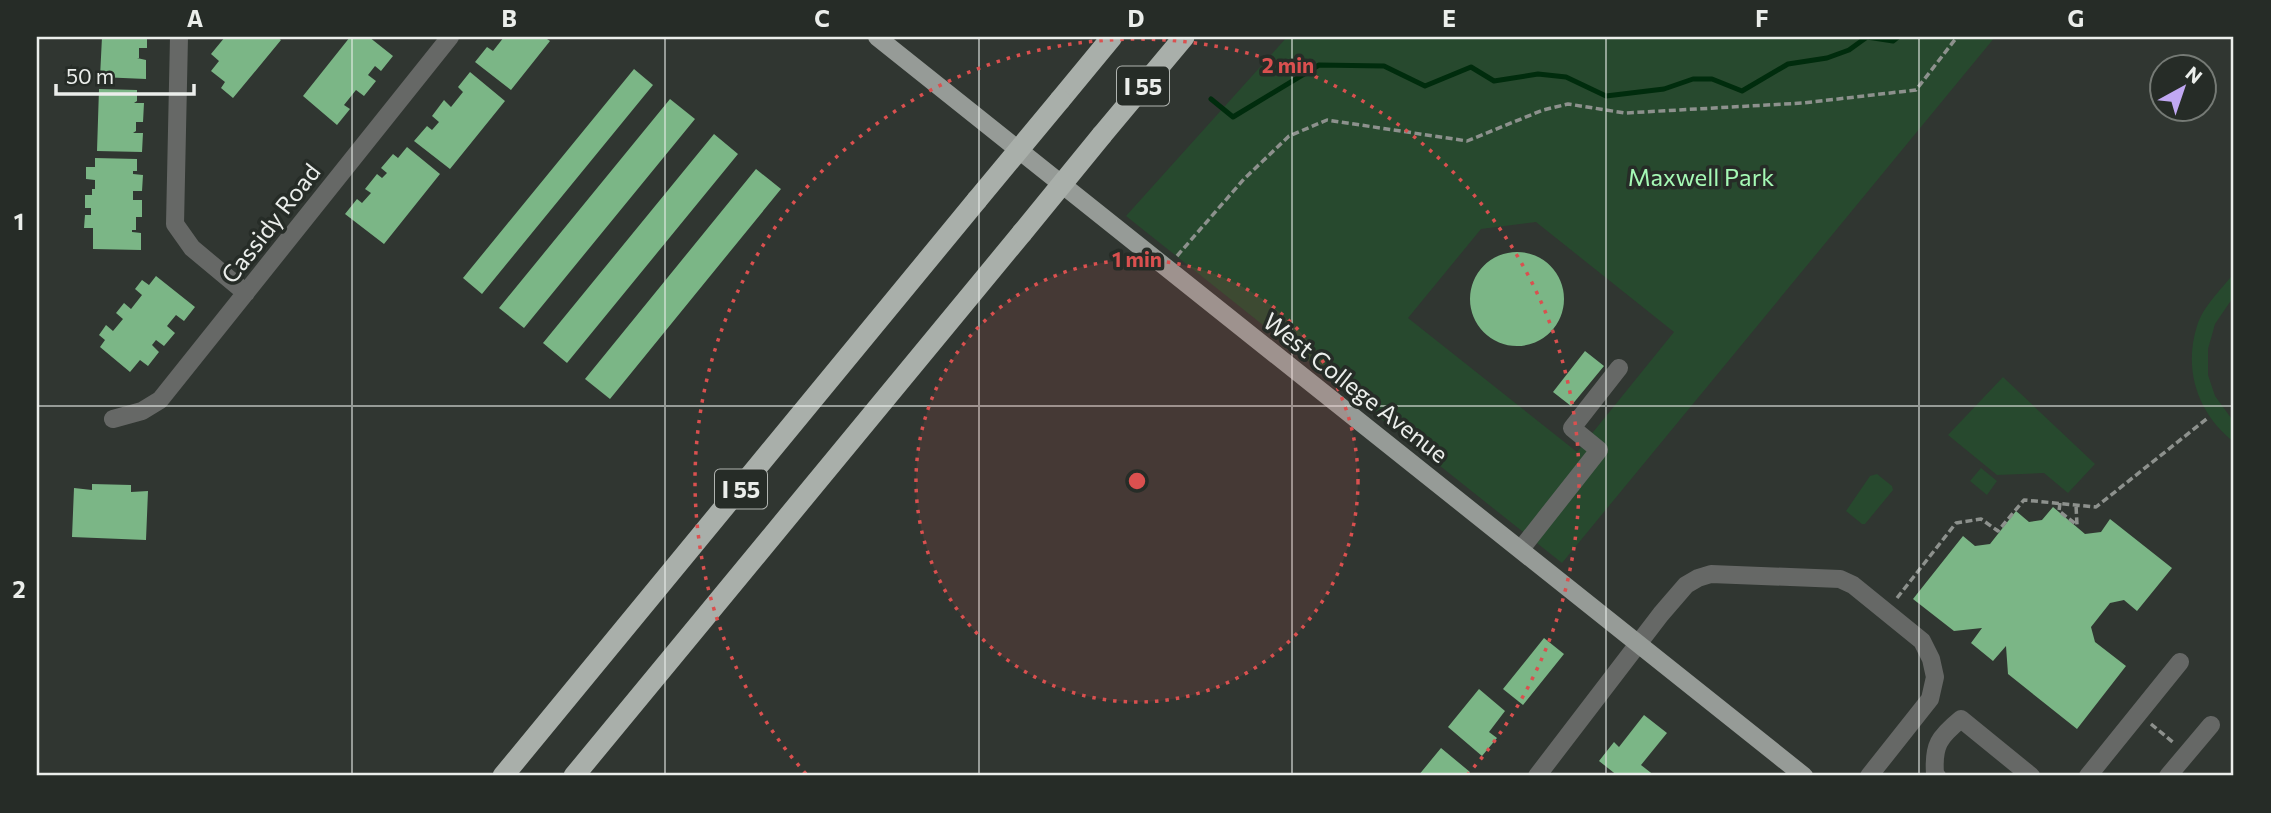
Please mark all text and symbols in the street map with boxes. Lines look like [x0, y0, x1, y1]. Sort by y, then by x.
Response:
text: A [187, 4, 204, 32]
text: B [501, 4, 517, 32]
text: C [814, 4, 830, 32]
text: D [1128, 4, 1145, 32]
text: E [1442, 4, 1456, 32]
text: F [1755, 4, 1769, 32]
text: G [2068, 4, 2084, 32]
scale bar [56, 52, 194, 96]
text: 2 min [1262, 52, 1314, 77]
north arrow [2148, 52, 2218, 122]
text: N [2181, 61, 2207, 88]
text: 50 m [66, 63, 114, 88]
road number: I 55 [1117, 66, 1169, 106]
street label: Cassidy Road [214, 157, 326, 289]
park label: Maxwell Park [1628, 162, 1774, 191]
text: 1 [14, 207, 24, 235]
text: 1 min [1112, 246, 1162, 271]
street label: West College Avenue [1258, 306, 1454, 468]
centre of rings [1125, 469, 1149, 493]
road number: I 55 [715, 470, 767, 509]
text: 2 [12, 575, 26, 603]

